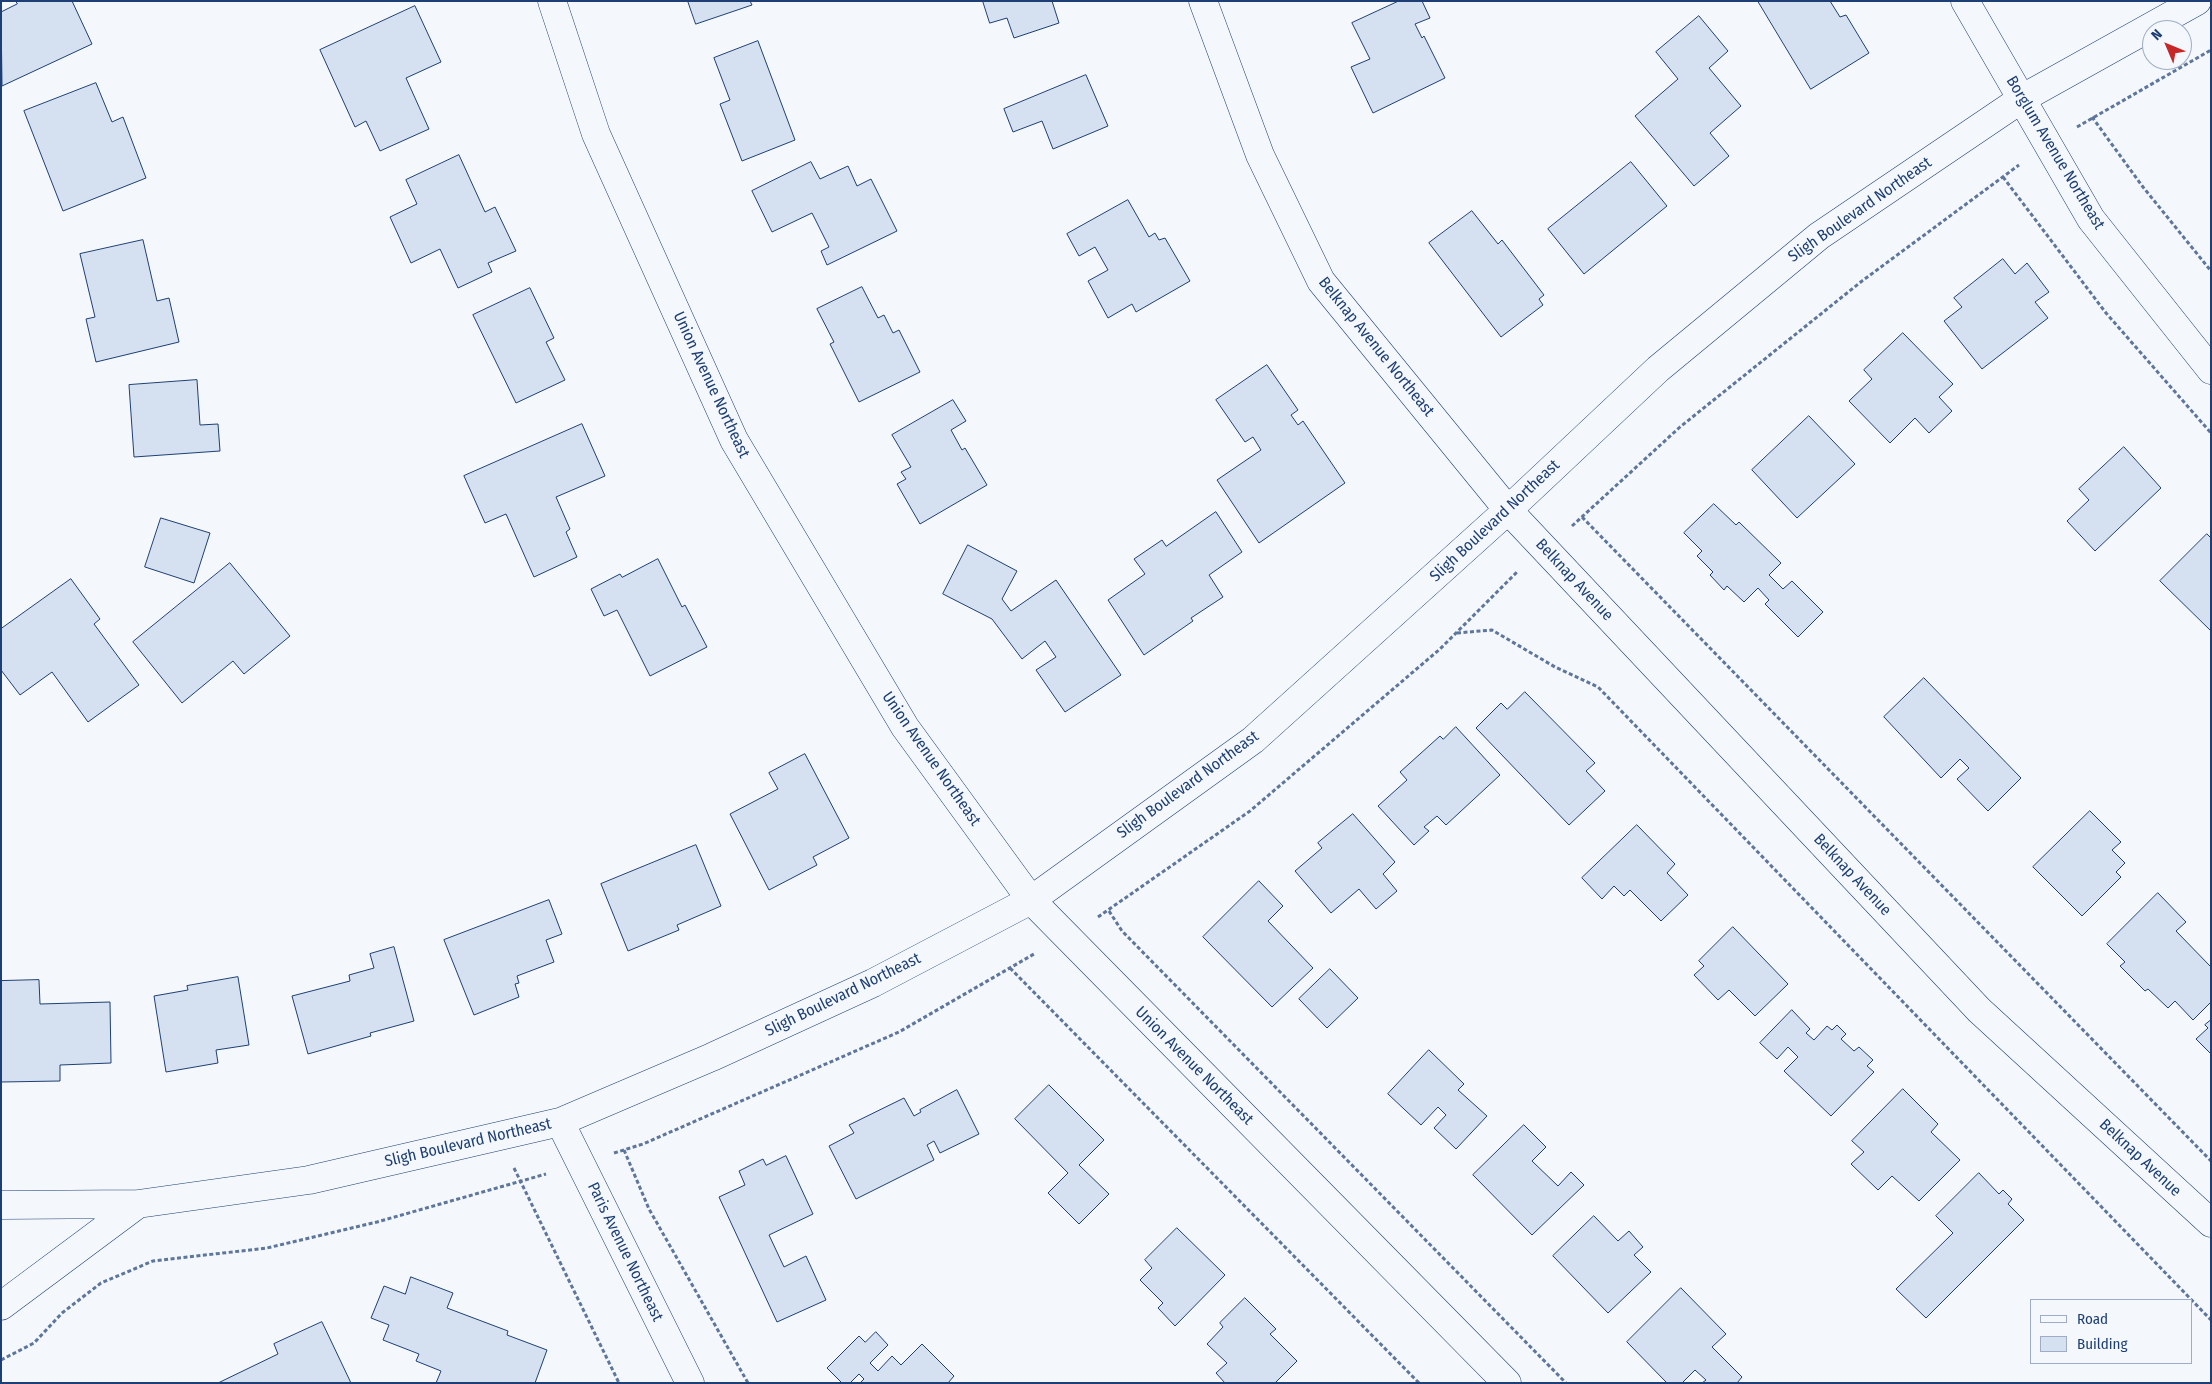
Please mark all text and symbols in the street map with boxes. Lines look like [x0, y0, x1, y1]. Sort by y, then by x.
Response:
north arrow [2142, 20, 2192, 70]
text: N [2148, 26, 2166, 44]
street label: Borglum Avenue Northeast [2002, 73, 2108, 233]
street label: Sligh Boulevard Northeast [1785, 153, 1935, 267]
street label: Belknap Avenue Northeast [1314, 273, 1438, 421]
street label: Union Avenue Northeast [669, 309, 753, 461]
street label: Sligh Boulevard Northeast [1426, 456, 1564, 586]
street label: Belknap Avenue [1531, 535, 1617, 625]
street label: Union Avenue Northeast [877, 688, 985, 830]
street label: Sligh Boulevard Northeast [1113, 727, 1263, 843]
street label: Belknap Avenue [1809, 830, 1895, 920]
street label: Sligh Boulevard Northeast [762, 949, 924, 1041]
street label: Union Avenue Northeast [1131, 1003, 1257, 1129]
street label: Sligh Boulevard Northeast [383, 1114, 553, 1172]
street label: Belknap Avenue [2095, 1115, 2185, 1201]
street label: Paris Avenue Northeast [583, 1179, 667, 1325]
legend [2030, 1299, 2192, 1364]
text: Road [2077, 1310, 2108, 1328]
text: Building [2077, 1335, 2128, 1353]

